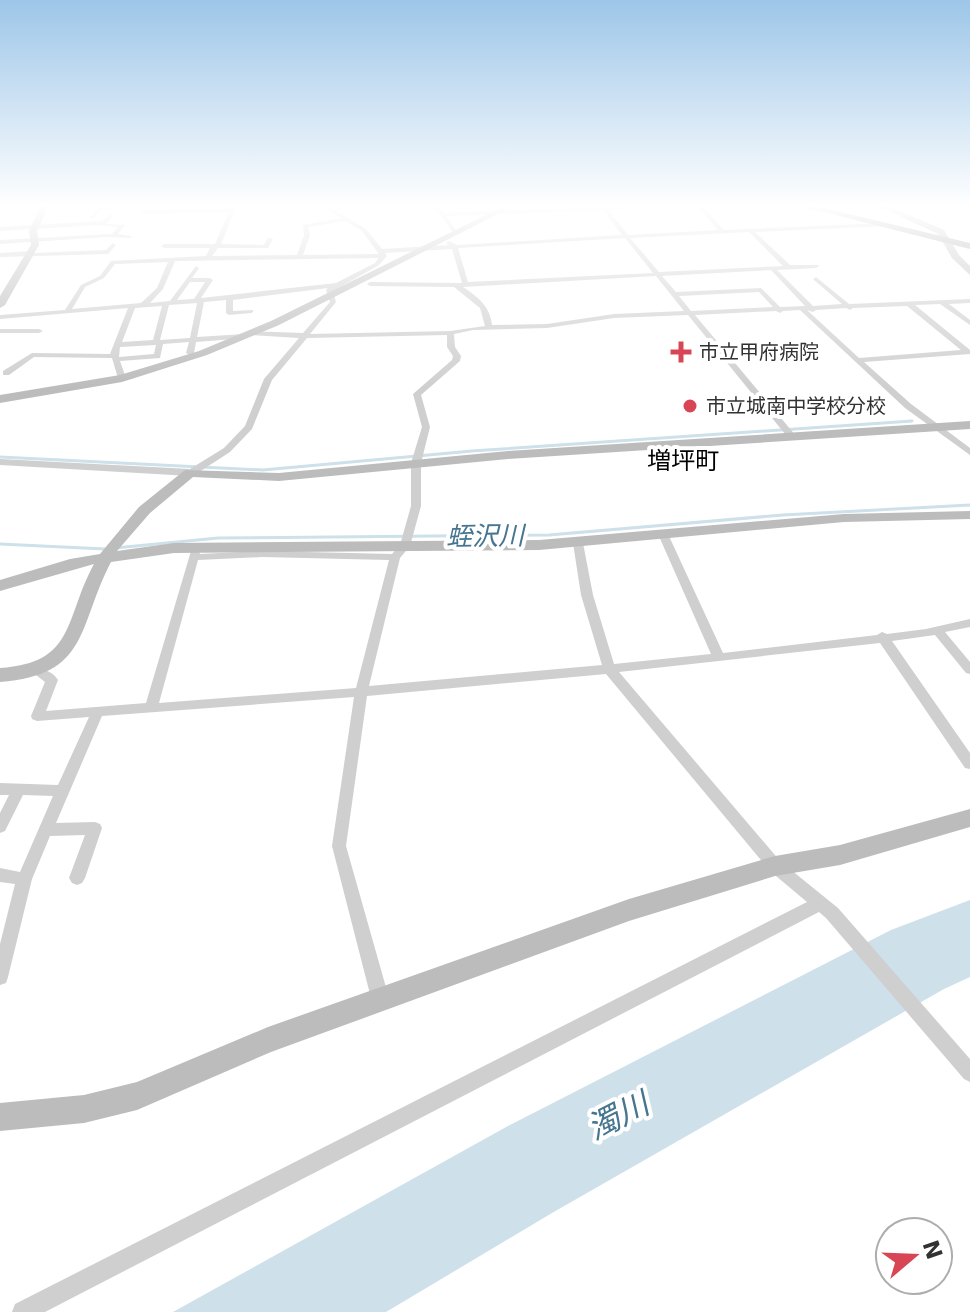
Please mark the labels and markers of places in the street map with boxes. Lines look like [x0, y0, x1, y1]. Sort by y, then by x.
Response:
place label: 市立甲府病院 [699, 340, 819, 364]
marker: 市立甲府病院 [670, 341, 692, 363]
place label: 市立城南中学校分校 [706, 394, 886, 418]
marker: 市立城南中学校分校 [681, 397, 699, 415]

